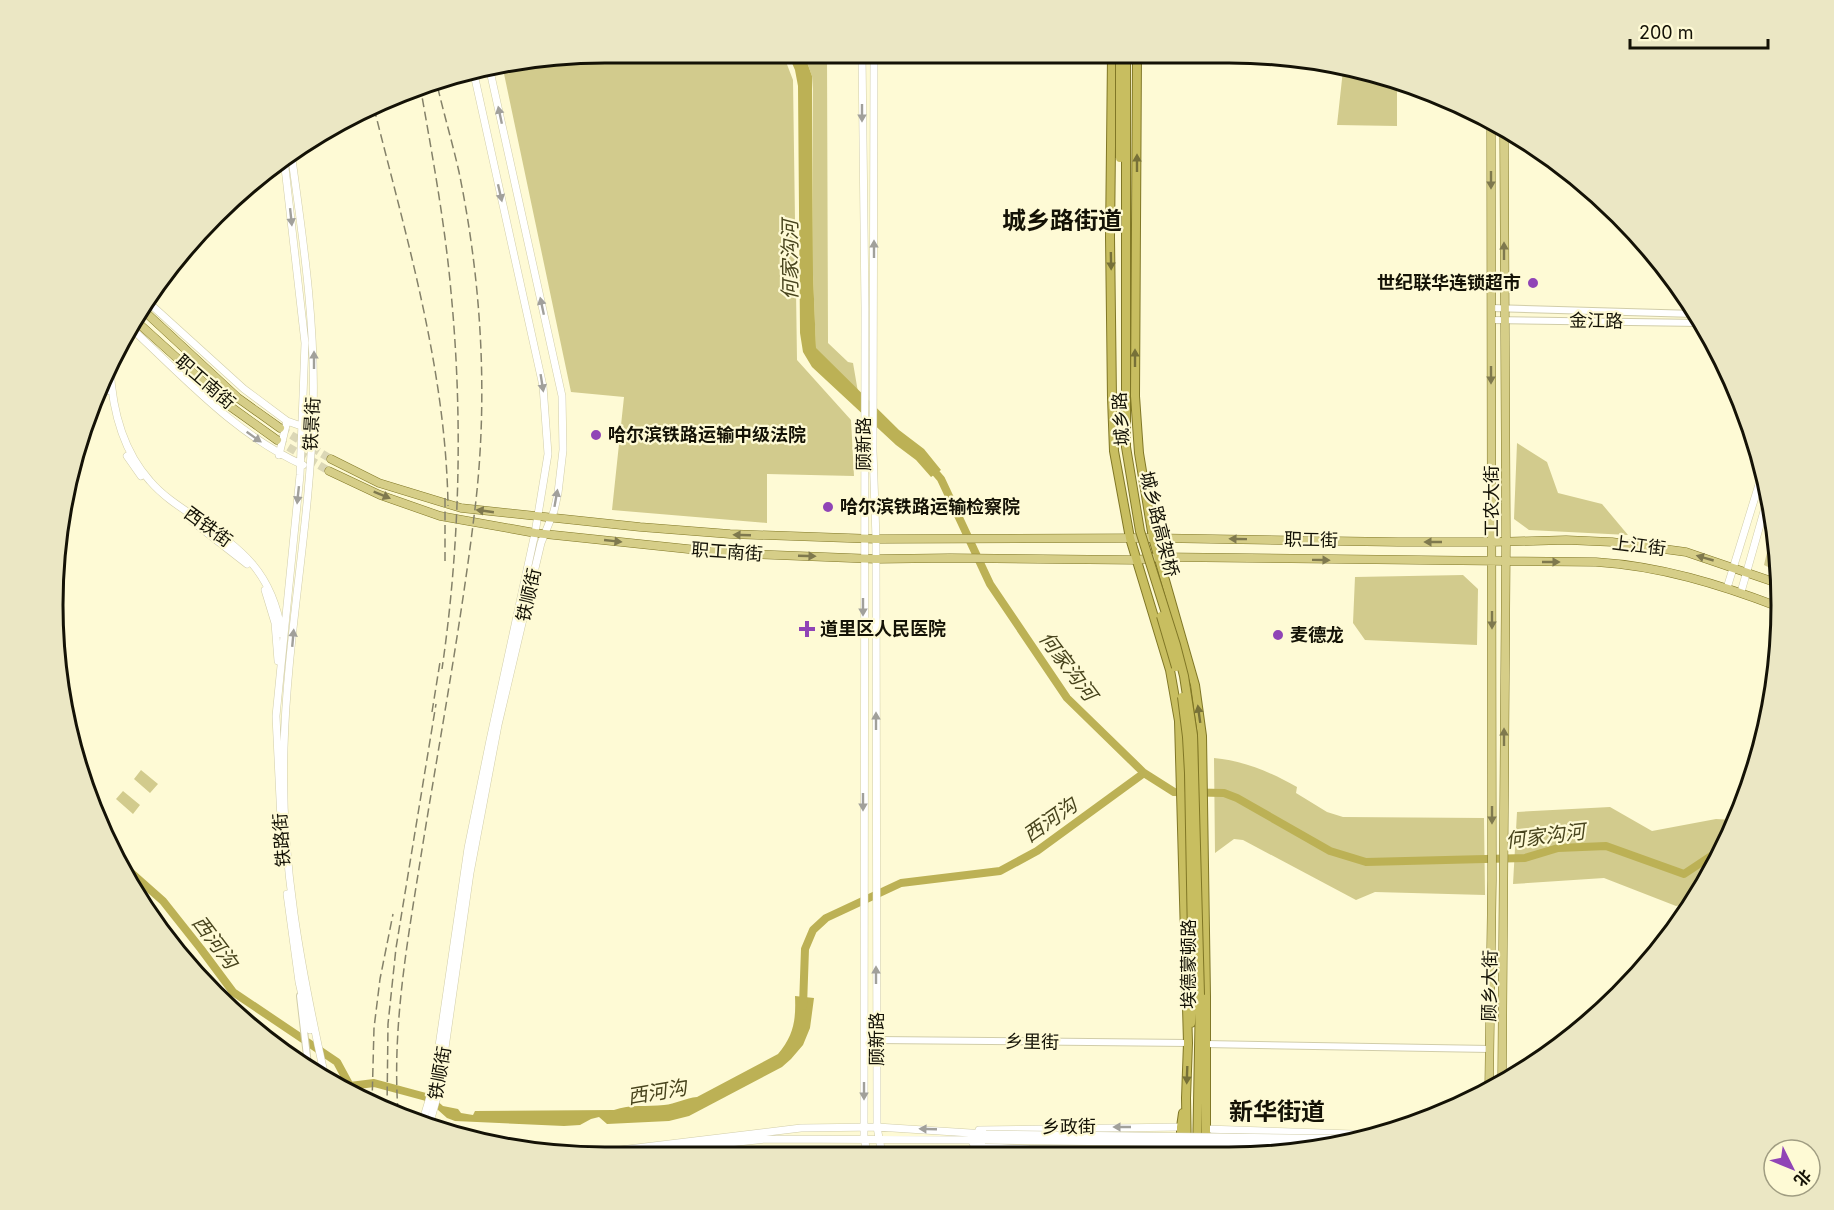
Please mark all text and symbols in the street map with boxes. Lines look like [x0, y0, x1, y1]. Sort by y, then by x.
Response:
scale bar [1630, 12, 1768, 50]
text: 200 m [1639, 22, 1694, 43]
one-way arrow [857, 103, 867, 122]
one-way arrow [495, 105, 504, 124]
one-way arrow [1132, 154, 1141, 173]
one-way arrow [1486, 170, 1496, 189]
one-way arrow [496, 184, 505, 203]
district label: 城乡路街道 [1002, 206, 1122, 235]
one-way arrow [286, 208, 296, 227]
water label: 何家沟河 [778, 216, 802, 300]
one-way arrow [869, 239, 879, 258]
one-way arrow [1499, 242, 1509, 261]
one-way arrow [1106, 252, 1116, 271]
place label: 世纪联华连锁超市 [1377, 272, 1521, 293]
marker: 世纪联华连锁超市 [1526, 276, 1540, 290]
one-way arrow [537, 296, 546, 315]
street label: 金江路 [1569, 310, 1623, 331]
one-way arrow [1130, 349, 1140, 368]
street label: 职工南街 [171, 350, 239, 413]
one-way arrow [309, 350, 319, 369]
one-way arrow [1486, 365, 1496, 384]
one-way arrow [538, 374, 547, 393]
street label: 城乡路 [1109, 392, 1132, 447]
street label: 铁景街 [300, 396, 323, 451]
street label: 顾新路 [853, 417, 874, 471]
place label: 哈尔滨铁路运输中级法院 [608, 424, 806, 445]
marker: 哈尔滨铁路运输中级法院 [589, 428, 603, 442]
one-way arrow [246, 431, 262, 443]
street label: 工农大街 [1481, 465, 1502, 537]
street label: 城乡路高架桥 [1136, 469, 1183, 579]
one-way arrow [293, 486, 303, 505]
one-way arrow [552, 488, 561, 507]
one-way arrow [373, 490, 391, 500]
place label: 哈尔滨铁路运输检察院 [840, 496, 1020, 517]
marker: 哈尔滨铁路运输检察院 [821, 500, 835, 514]
street label: 西铁街 [180, 502, 236, 551]
one-way arrow [475, 506, 494, 516]
street label: 职工街 [1284, 529, 1338, 550]
one-way arrow [732, 530, 751, 539]
street label: 上江街 [1611, 532, 1667, 559]
one-way arrow [1229, 534, 1248, 544]
one-way arrow [603, 536, 622, 546]
one-way arrow [1424, 537, 1443, 547]
street label: 职工南街 [690, 539, 764, 564]
one-way arrow [798, 552, 817, 561]
one-way arrow [1696, 553, 1714, 562]
one-way arrow [1312, 555, 1331, 564]
one-way arrow [1541, 557, 1560, 567]
street label: 铁顺街 [512, 566, 545, 624]
one-way arrow [858, 598, 868, 617]
one-way arrow [1487, 611, 1497, 630]
place label: 道里区人民医院 [820, 618, 946, 639]
marker: 道里区人民医院 [798, 620, 816, 638]
place label: 麦德龙 [1290, 624, 1344, 645]
water label: 何家沟河 [1034, 627, 1104, 708]
one-way arrow [288, 628, 298, 647]
marker: 麦德龙 [1271, 628, 1285, 642]
one-way arrow [1194, 704, 1204, 723]
one-way arrow [871, 711, 881, 730]
one-way arrow [1499, 727, 1509, 746]
water label: 西河沟 [1019, 792, 1083, 847]
one-way arrow [858, 793, 868, 812]
one-way arrow [1487, 806, 1497, 825]
street label: 铁路街 [269, 812, 294, 868]
water label: 何家沟河 [1504, 819, 1590, 853]
water label: 西河沟 [187, 911, 244, 975]
street label: 埃德蒙顿路 [1178, 919, 1199, 1009]
street label: 顾乡大街 [1478, 950, 1501, 1022]
one-way arrow [871, 966, 881, 985]
street label: 顾新路 [866, 1012, 887, 1066]
street label: 乡里街 [1005, 1031, 1059, 1052]
street label: 铁顺街 [424, 1045, 455, 1101]
one-way arrow [1183, 1065, 1192, 1084]
water label: 西河沟 [625, 1075, 691, 1109]
one-way arrow [859, 1082, 869, 1101]
district label: 新华街道 [1229, 1097, 1325, 1126]
street label: 乡政街 [1042, 1116, 1096, 1137]
one-way arrow [1113, 1122, 1132, 1132]
one-way arrow [918, 1125, 937, 1134]
north arrow [1762, 1138, 1822, 1198]
text: 北 [1790, 1166, 1816, 1191]

